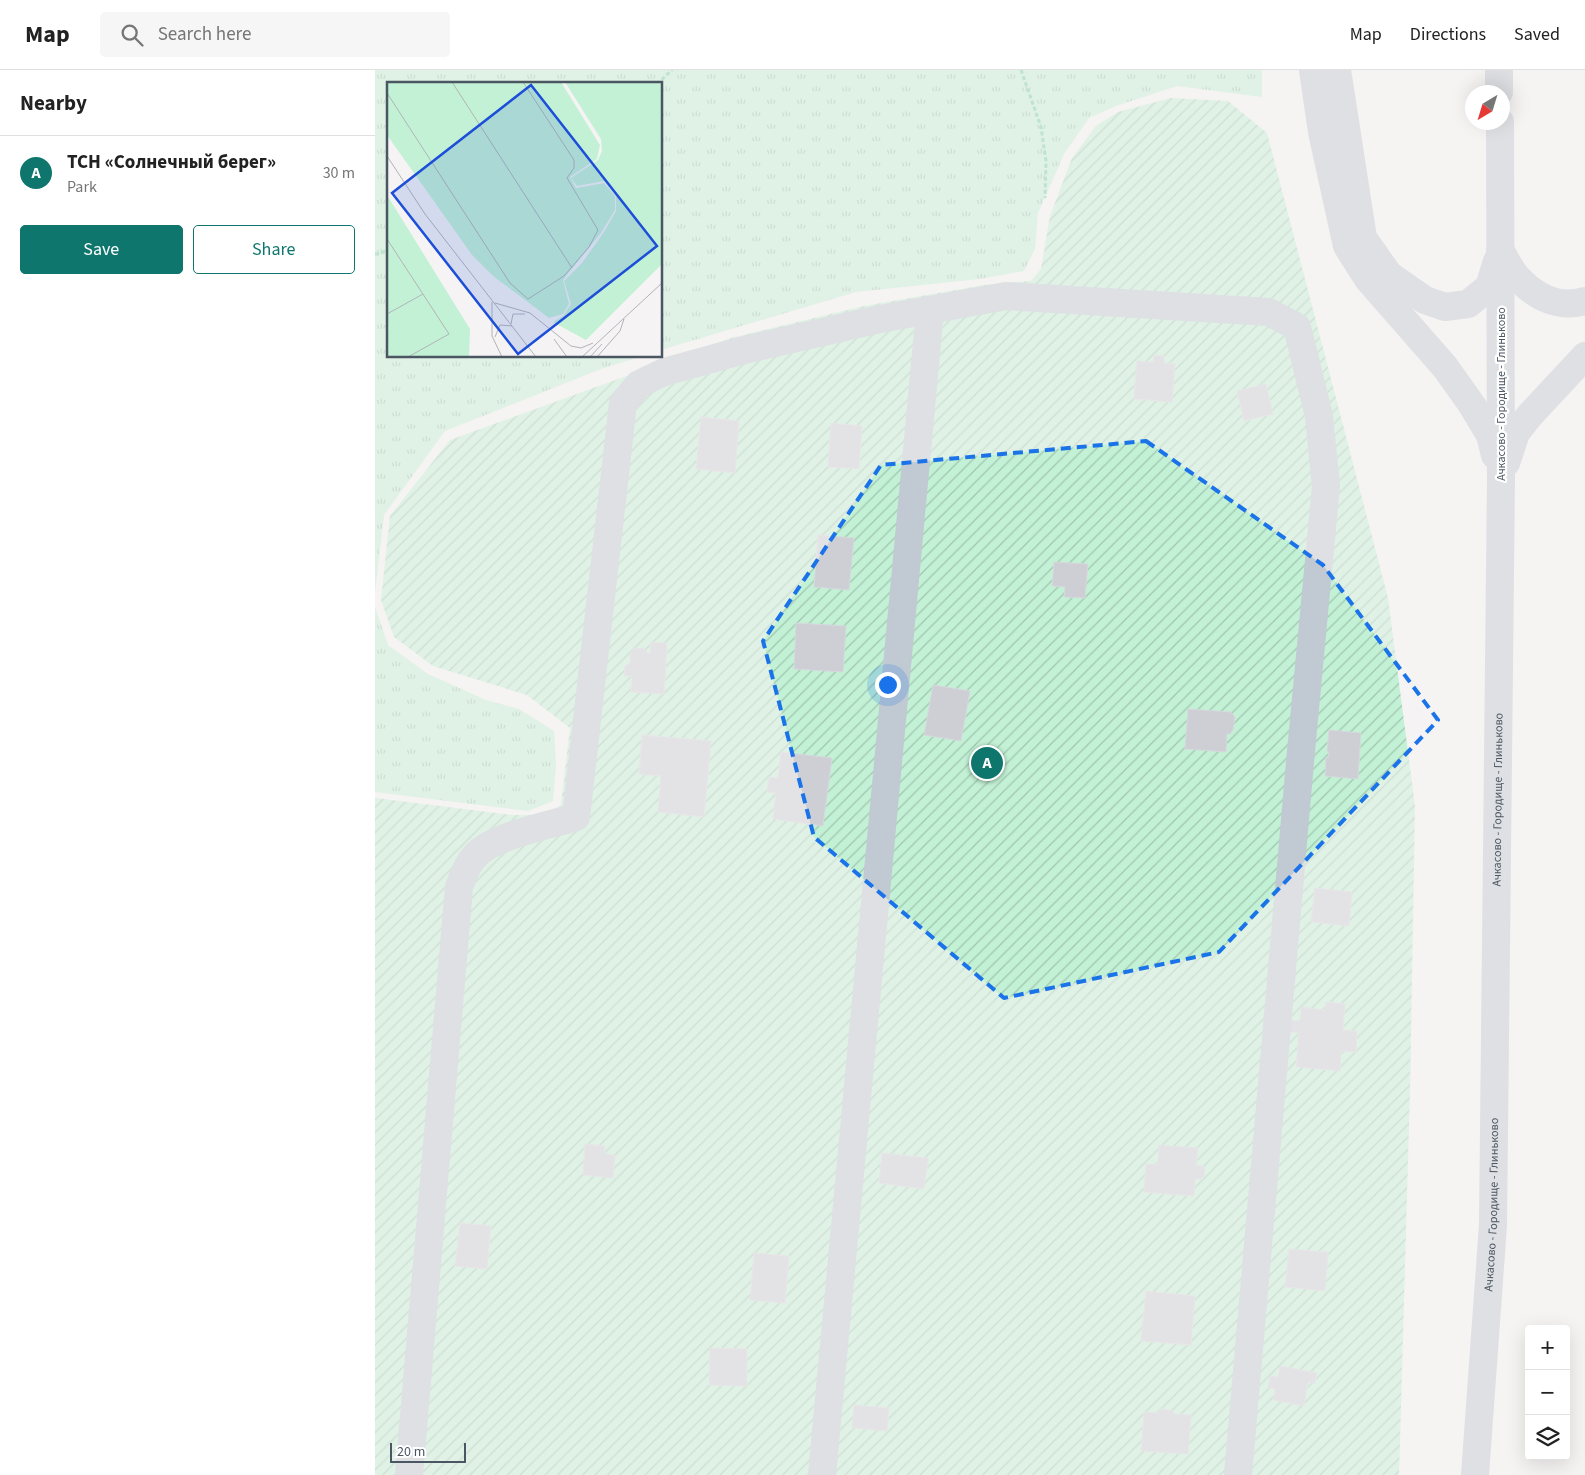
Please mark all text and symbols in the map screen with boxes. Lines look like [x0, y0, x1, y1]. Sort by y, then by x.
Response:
search box [100, 12, 450, 57]
text: Map [25, 17, 70, 52]
icon: search [118, 21, 146, 49]
text: Search here [158, 21, 251, 48]
text: Map [1350, 22, 1382, 47]
text: Directions [1410, 22, 1486, 47]
text: Saved [1514, 22, 1560, 47]
inset map [387, 82, 663, 358]
north arrow [1465, 85, 1510, 130]
text: Nearby [20, 88, 87, 118]
text: ТСН «Солнечный берег» [67, 149, 276, 176]
text: A [31, 162, 41, 184]
text: 30 m [323, 162, 355, 184]
text: Park [67, 176, 97, 198]
button: Save [20, 225, 183, 274]
button: Share [193, 225, 355, 274]
street label: Ачкасово - Городище - Глиньково [1493, 307, 1510, 481]
your location [875, 672, 901, 698]
street label: Ачкасово - Городище - Глиньково [1488, 713, 1507, 887]
pin: A [971, 744, 1003, 782]
street label: Ачкасово - Городище - Глиньково [1480, 1118, 1503, 1292]
map controls [1525, 1325, 1570, 1460]
button: + [1525, 1325, 1570, 1370]
button: − [1525, 1370, 1570, 1415]
button: layers [1525, 1415, 1570, 1460]
scale bar [390, 1440, 466, 1463]
text: 20 m [397, 1442, 425, 1462]

